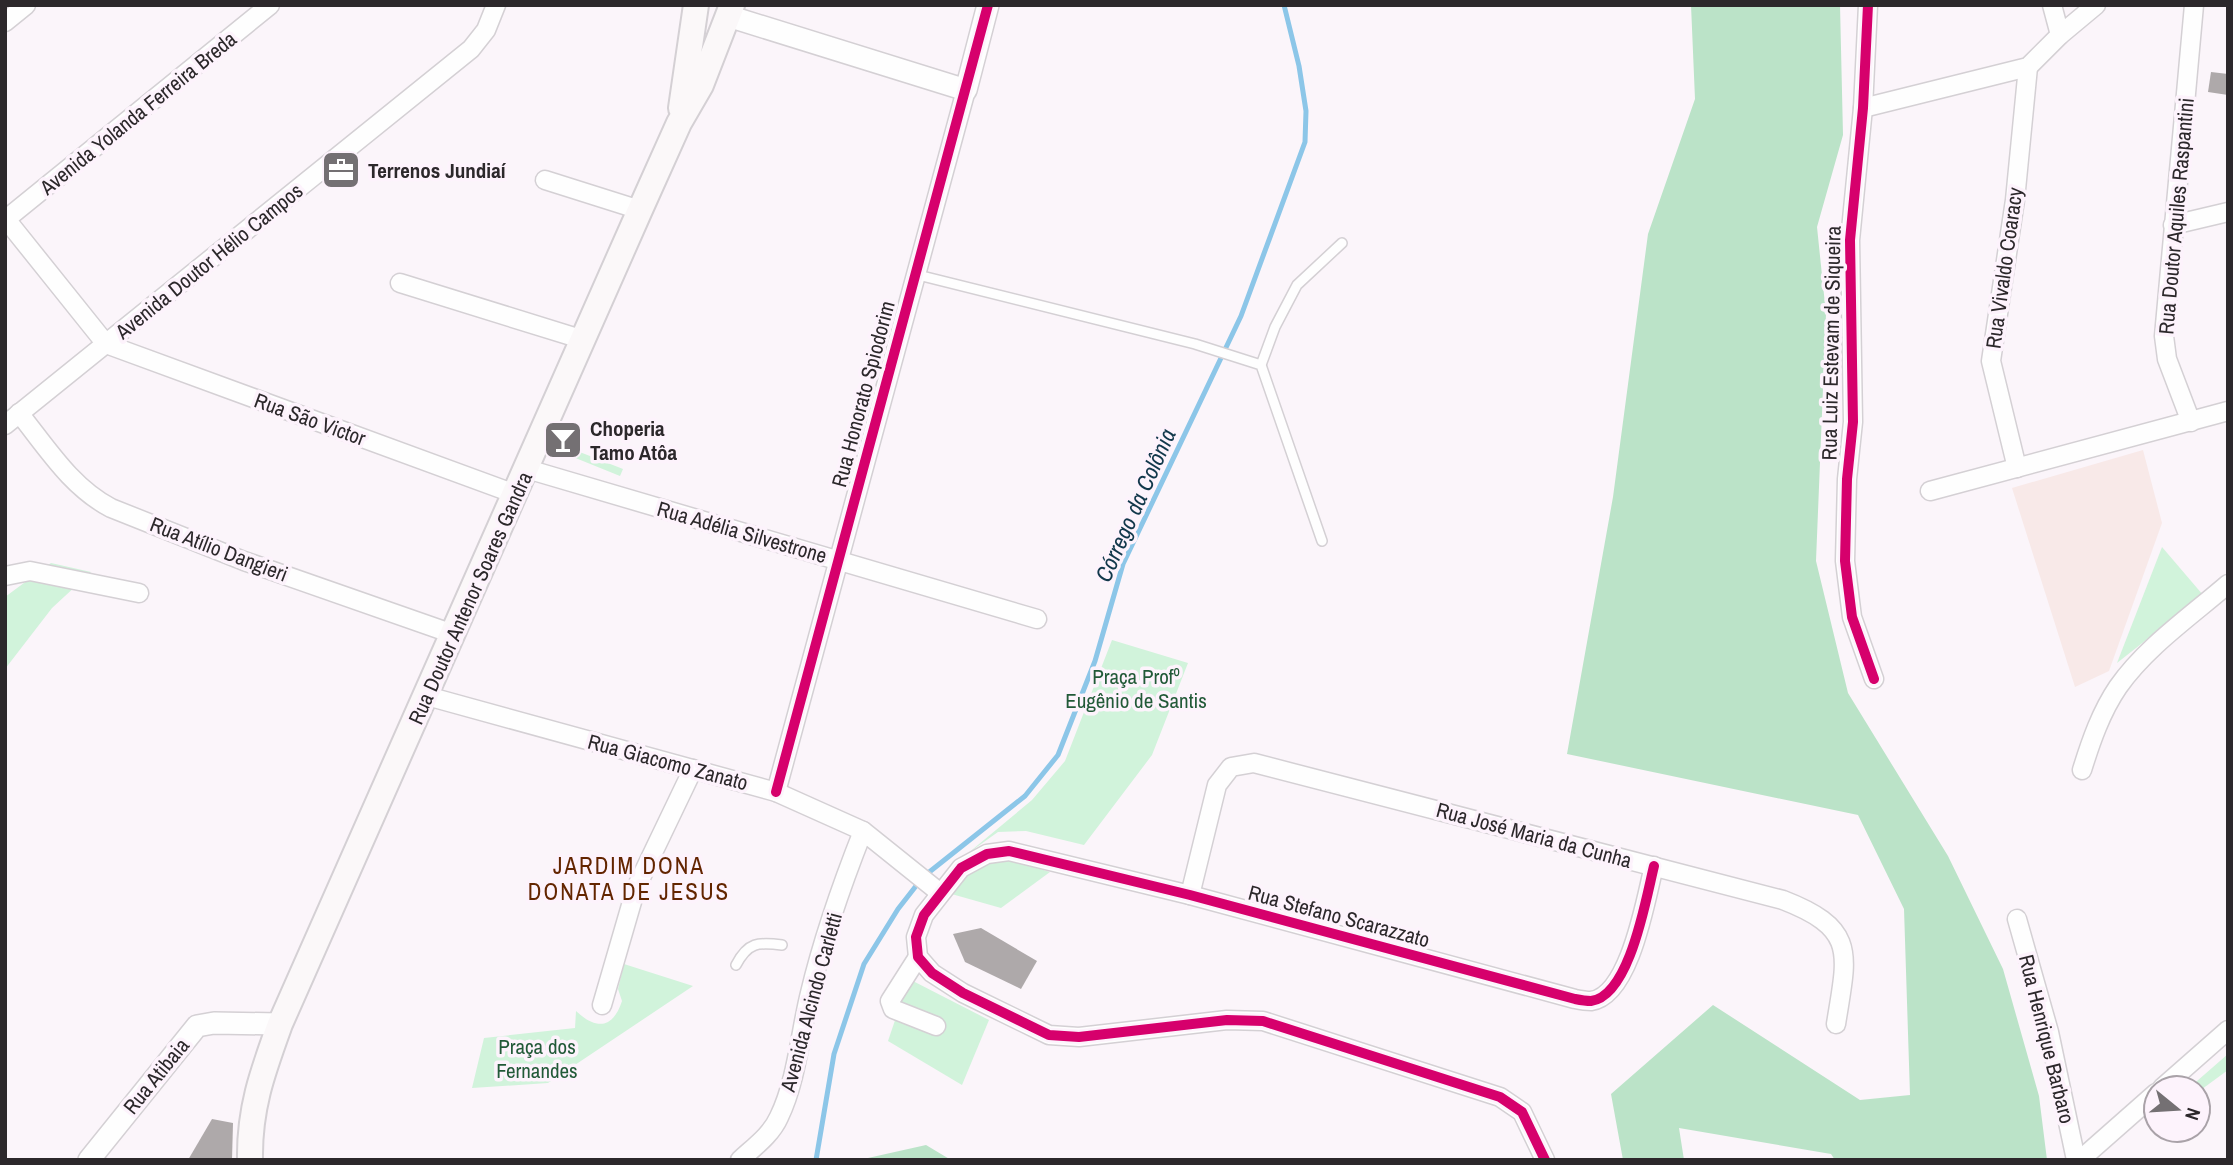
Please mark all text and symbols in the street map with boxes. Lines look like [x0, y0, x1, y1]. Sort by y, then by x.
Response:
street label: Avenida Yolanda Ferreira Breda [33, 24, 243, 202]
street label: Rua Doutor Aquiles Raspantini [2151, 96, 2201, 336]
office icon: Terrenos Jundiaí [320, 149, 362, 191]
place label: Terrenos Jundiaí [368, 156, 507, 185]
street label: Avenida Doutor Hélio Campos [108, 176, 309, 346]
street label: Rua Vivaldo Coaracy [1978, 185, 2030, 350]
street label: Rua Luiz Estevam de Siqueira [1814, 225, 1848, 461]
street label: Rua Honorato Spiodorim [824, 298, 902, 490]
street label: Rua São Victor [250, 385, 370, 453]
place label: Choperia Tamo Atôa [590, 414, 678, 467]
bar icon: Choperia Tamo Atôa [542, 419, 584, 461]
water label: Córrego da Colônia [1087, 424, 1183, 586]
street label: Rua Doutor Antenor Soares Gandra [401, 467, 539, 729]
street label: Rua Adélia Silvestrone [654, 494, 830, 570]
street label: Rua Atílio Dangieri [146, 509, 292, 589]
park label: Praça Profº Eugênio de Santis [1065, 662, 1207, 715]
street label: Rua Giacomo Zanato [585, 727, 751, 797]
street label: Rua José Maria da Cunha [1433, 795, 1635, 875]
district label: JARDIM DONA DONATA DE JESUS [528, 850, 730, 907]
street label: Rua Stefano Scarazzato [1245, 878, 1433, 954]
street label: Avenida Alcindo Carletti [773, 909, 849, 1096]
street label: Rua Henrique Barbaro [2012, 951, 2082, 1127]
street label: Rua Atibaia [116, 1032, 196, 1120]
park label: Praça dos Fernandes [496, 1032, 578, 1085]
north arrow [2142, 1074, 2212, 1144]
text: N [2179, 1105, 2207, 1124]

